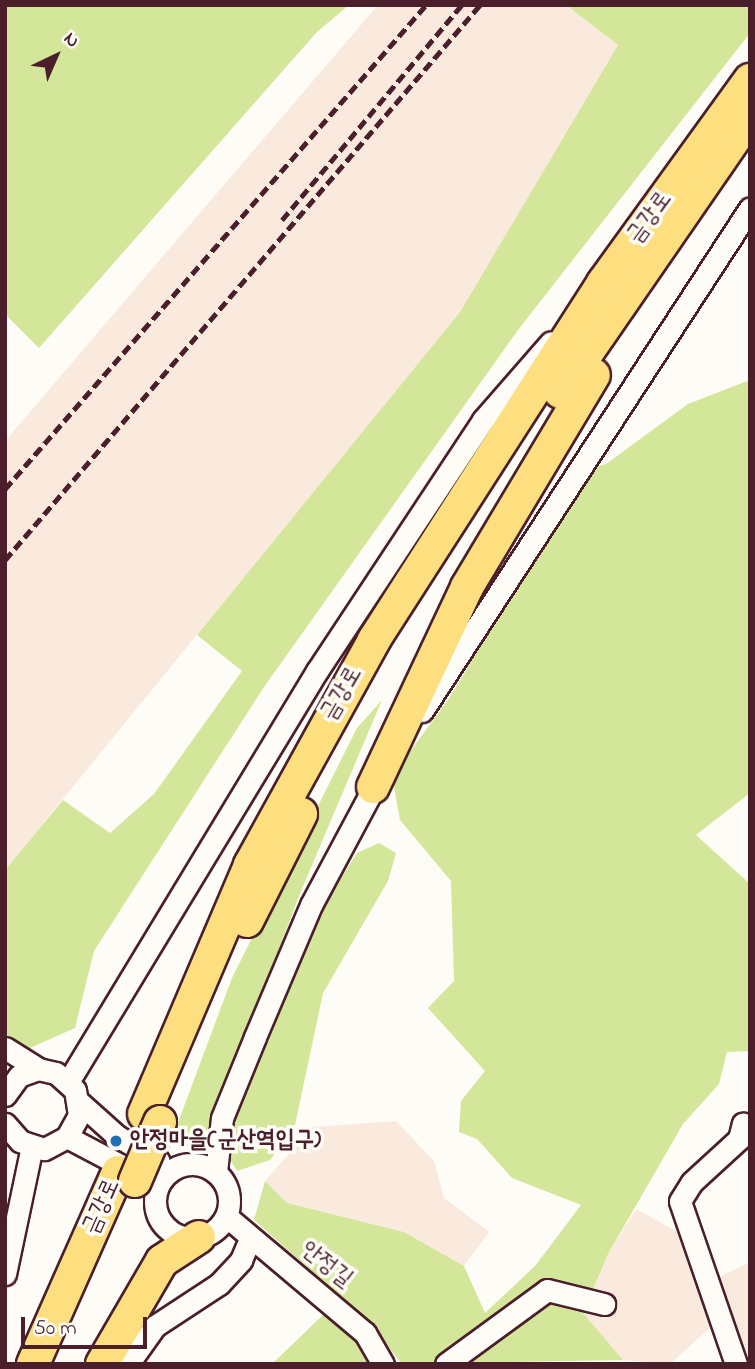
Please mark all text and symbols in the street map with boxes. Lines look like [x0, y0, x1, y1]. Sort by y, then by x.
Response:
north arrow [21, 21, 91, 91]
text: N [57, 26, 85, 55]
street label: 금강로 [621, 186, 679, 250]
street label: 금강로 [315, 662, 369, 726]
place label: 안정마을(군산역입구) [130, 1127, 321, 1155]
marker: 안정마을(군산역입구) [108, 1133, 124, 1149]
street label: 금강로 [77, 1175, 127, 1239]
street label: 안정길 [294, 1236, 358, 1294]
scale bar [24, 1302, 150, 1346]
text: 50 m [34, 1314, 77, 1344]

